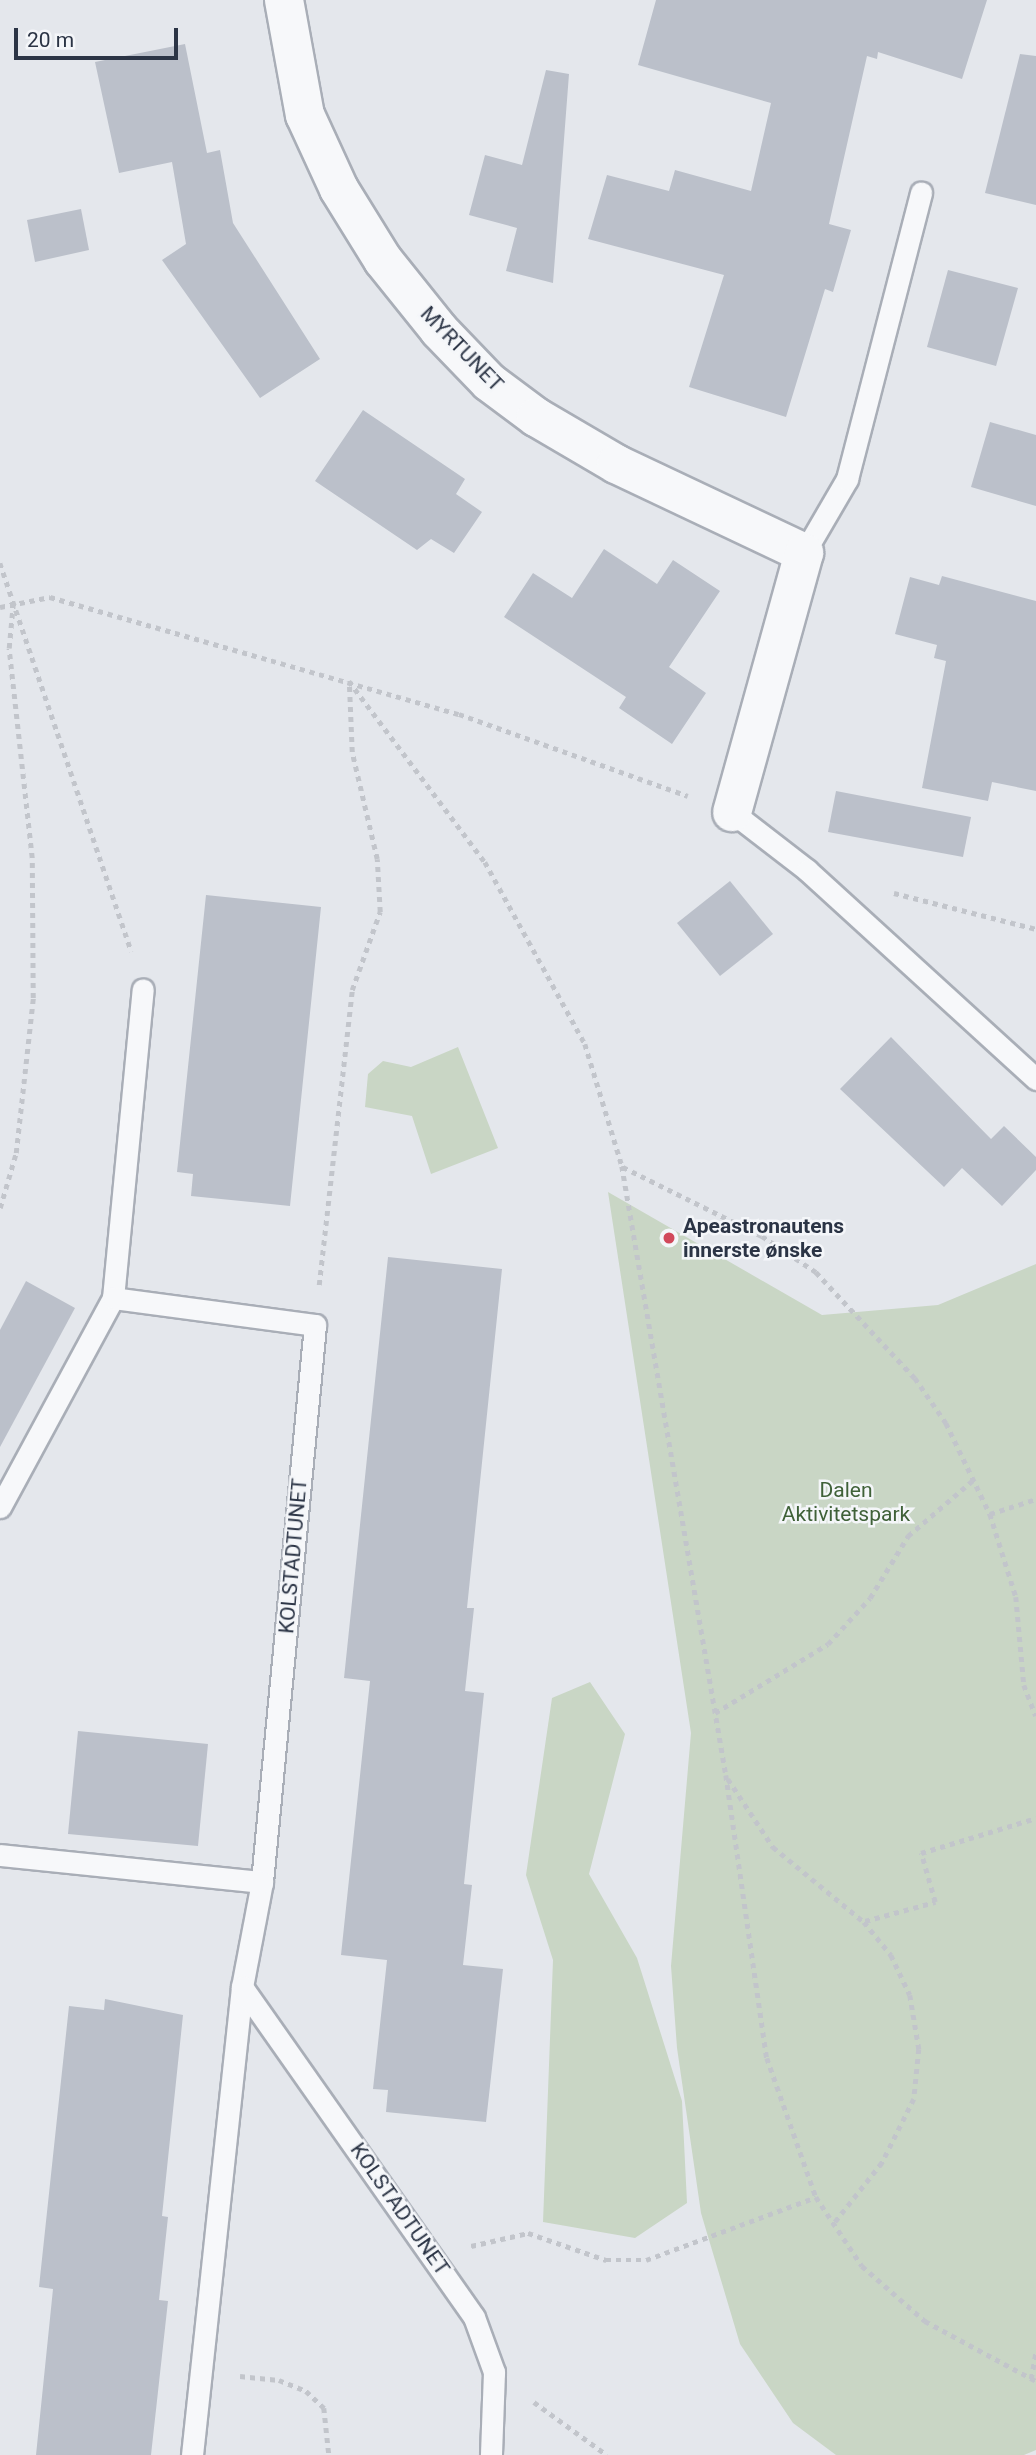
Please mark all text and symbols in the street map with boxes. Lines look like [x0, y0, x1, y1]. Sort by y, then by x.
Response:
scale bar [18, 14, 182, 58]
text: 20 m [27, 28, 74, 52]
street label: MYRTUNET [415, 301, 509, 397]
place label: Apeastronautens innerste ønske [683, 1213, 844, 1263]
marker: Apeastronautens innerste ønske [661, 1230, 677, 1246]
street label: KOLSTADTUNET [274, 1477, 312, 1635]
park label: Dalen Aktivitetspark [782, 1477, 910, 1527]
street label: KOLSTADTUNET [345, 2138, 455, 2280]

